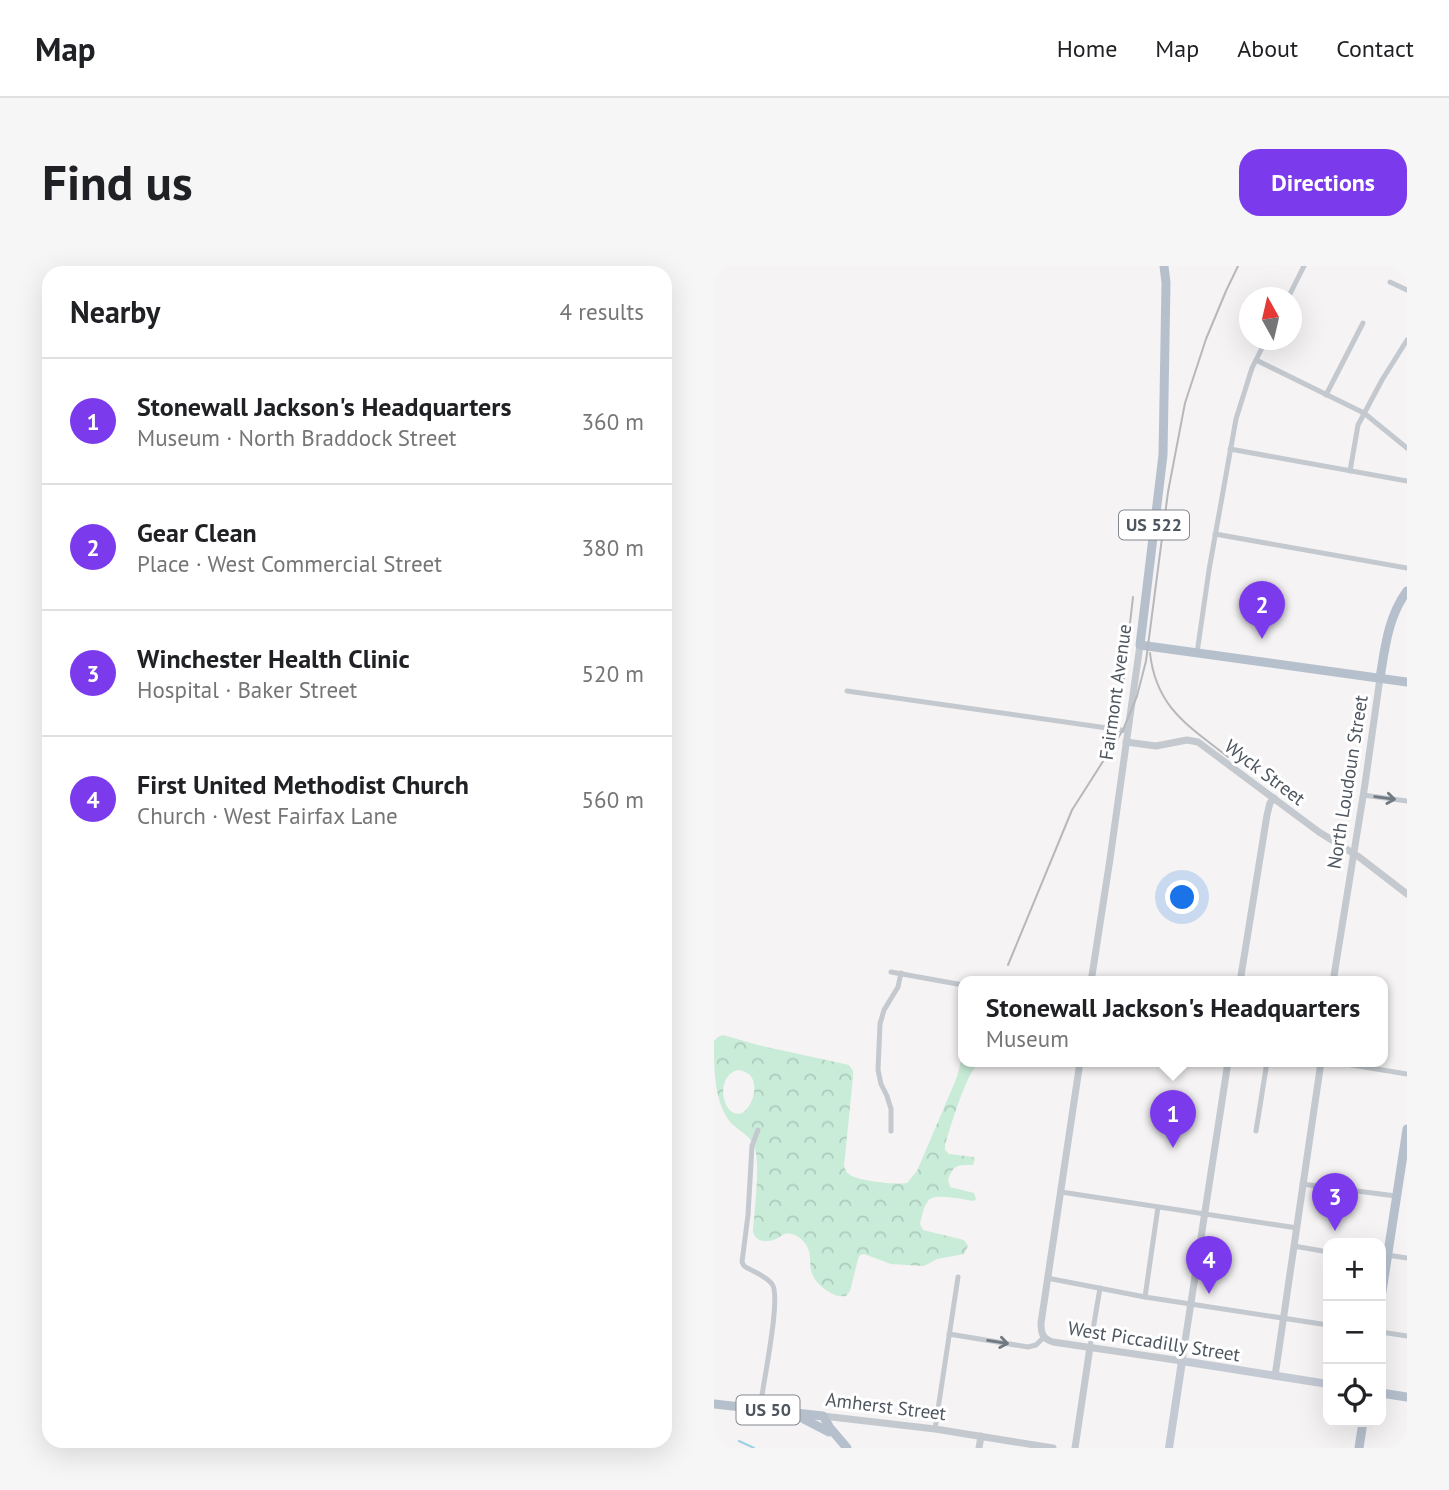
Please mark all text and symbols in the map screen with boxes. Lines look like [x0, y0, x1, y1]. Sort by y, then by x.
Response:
text: Map [35, 27, 96, 70]
text: Home [1057, 33, 1117, 64]
text: Map [1155, 33, 1199, 64]
text: About [1237, 33, 1298, 64]
text: Contact [1336, 33, 1414, 64]
button: Directions [1239, 149, 1407, 216]
text: Find us [42, 150, 193, 214]
north arrow [1239, 287, 1302, 350]
text: Nearby [70, 292, 160, 331]
text: 4 results [560, 297, 644, 326]
text: Stonewall Jackson's Headquarters [137, 390, 511, 423]
text: 1 [86, 407, 100, 436]
text: 360 m [582, 407, 644, 436]
text: Museum · North Braddock Street [137, 423, 457, 452]
road number: US 522 [1119, 510, 1189, 540]
text: Gear Clean [137, 516, 257, 549]
text: 2 [86, 533, 100, 562]
text: 380 m [582, 533, 644, 562]
text: Place · West Commercial Street [137, 549, 442, 578]
pin: 2 [1239, 581, 1285, 639]
street label: Fairmont Avenue [1094, 622, 1136, 762]
text: Winchester Health Clinic [137, 642, 410, 675]
text: 3 [86, 659, 100, 688]
text: 520 m [582, 659, 644, 688]
text: Hospital · Baker Street [137, 675, 357, 704]
street label: North Loudoun Street [1321, 693, 1373, 871]
street label: Wyck Street [1220, 734, 1311, 810]
text: First United Methodist Church [137, 768, 469, 801]
text: 4 [86, 785, 100, 814]
text: 560 m [582, 785, 644, 814]
one-way arrow [1373, 791, 1396, 804]
text: Church · West Fairfax Lane [137, 801, 398, 830]
your location [1165, 880, 1199, 914]
popup [958, 976, 1388, 1067]
text: Stonewall Jackson's Headquarters [986, 991, 1360, 1024]
text: Museum [986, 1024, 1069, 1053]
pin: 1 [1150, 1090, 1196, 1148]
pin: 3 [1312, 1173, 1358, 1231]
pin: 4 [1186, 1236, 1232, 1294]
map controls [1323, 1238, 1386, 1427]
button: + [1323, 1238, 1386, 1301]
button: − [1323, 1301, 1386, 1364]
street label: West Piccadilly Street [1066, 1316, 1242, 1367]
one-way arrow [986, 1336, 1009, 1349]
button: locate [1323, 1364, 1386, 1427]
street label: Amherst Street [824, 1387, 948, 1425]
road number: US 50 [736, 1395, 800, 1424]

